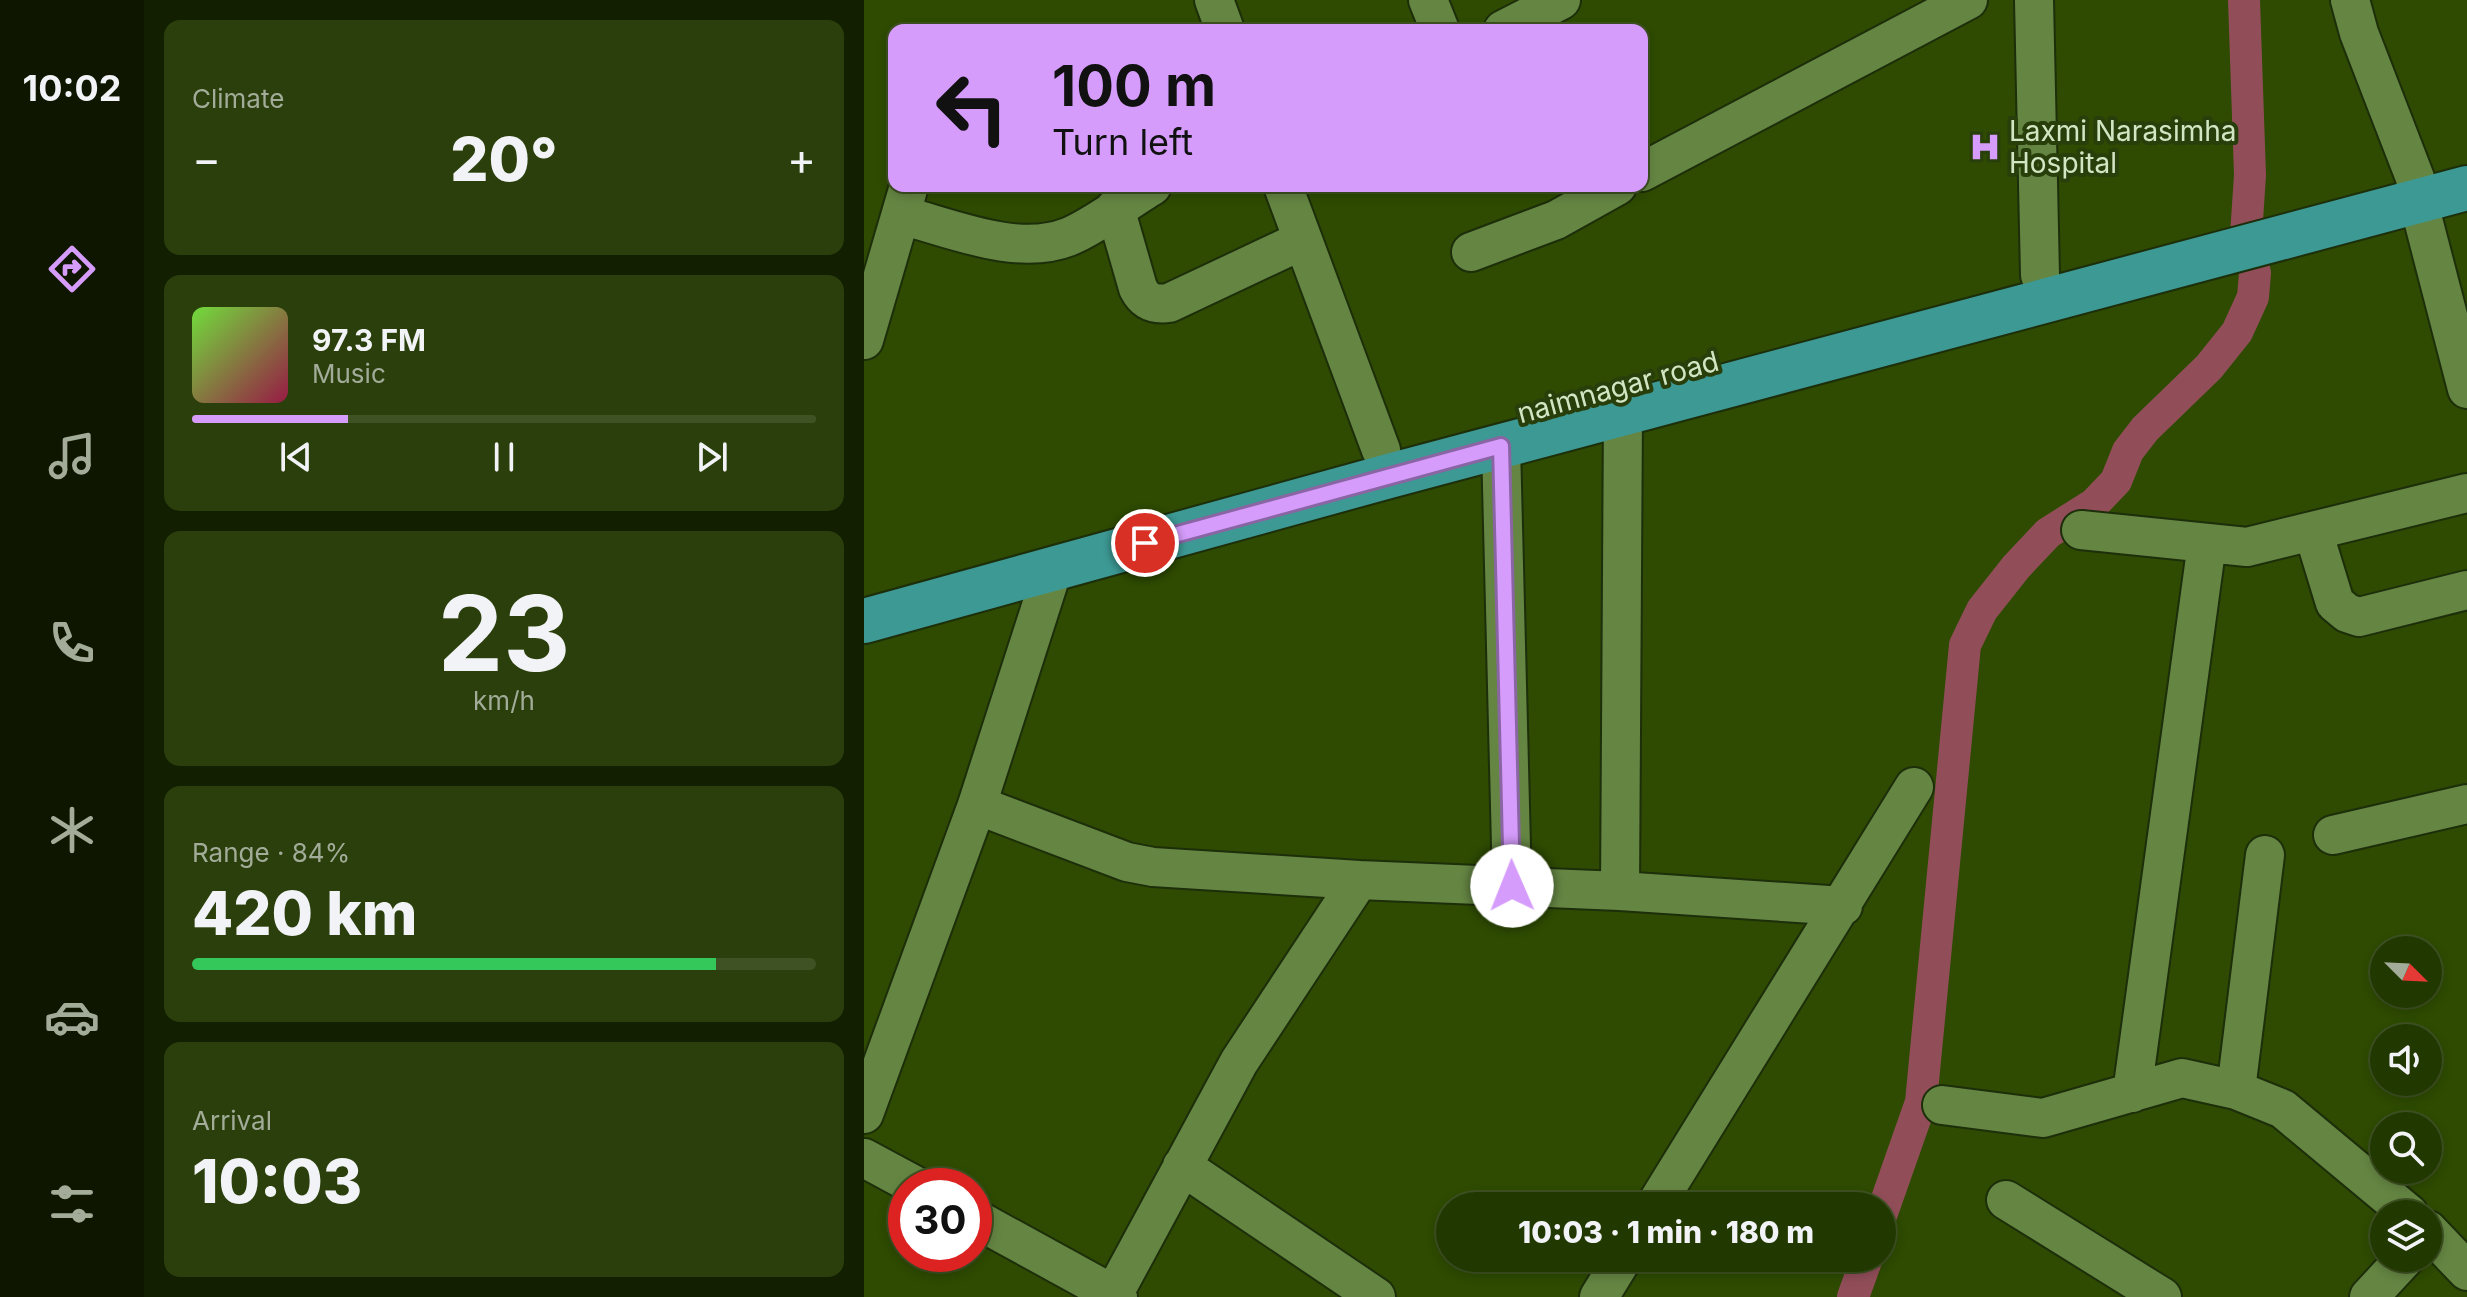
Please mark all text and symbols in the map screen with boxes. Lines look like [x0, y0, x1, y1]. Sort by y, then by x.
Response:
text: 100 m [1052, 52, 1216, 120]
icon: left [920, 56, 1024, 160]
text: 10:02 [23, 66, 121, 110]
text: Climate [192, 83, 284, 114]
place label: Laxmi Narasimha Hospital [2009, 114, 2236, 180]
text: Turn left [1052, 120, 1193, 164]
text: 20° [450, 123, 558, 195]
hospital icon: Laxmi Narasimha Hospital [1968, 130, 2002, 164]
text: − [192, 132, 221, 186]
text: + [787, 132, 816, 186]
icon: directions [44, 241, 100, 297]
text: 97.3 FM [312, 322, 426, 358]
street label: naimnagar road [1514, 344, 1722, 430]
text: Music [312, 358, 386, 389]
icon: music [44, 428, 100, 484]
icon: previous [274, 435, 318, 479]
icon: pause [482, 435, 526, 479]
icon: next [690, 435, 734, 479]
pin [1111, 509, 1179, 577]
icon: arrive [1123, 521, 1167, 565]
text: 23 [438, 570, 570, 696]
icon: phone [44, 615, 100, 671]
text: km/h [473, 685, 535, 716]
icon: climate [44, 802, 100, 858]
text: Range · 84% [192, 837, 350, 868]
position arrow [1470, 844, 1554, 928]
text: 420 km [192, 877, 417, 949]
north arrow [2370, 936, 2442, 1008]
map controls [2370, 936, 2442, 1272]
icon: car [44, 989, 100, 1045]
button: sound [2370, 1024, 2442, 1096]
text: Arrival [192, 1105, 272, 1136]
button: search [2370, 1112, 2442, 1184]
text: 10:03 [192, 1145, 362, 1217]
speed limit sign: 30 [888, 1168, 992, 1272]
icon: filters [44, 1176, 100, 1232]
button: layers [2370, 1200, 2442, 1272]
text: 10:03 · 1 min · 180 m [1518, 1214, 1814, 1250]

